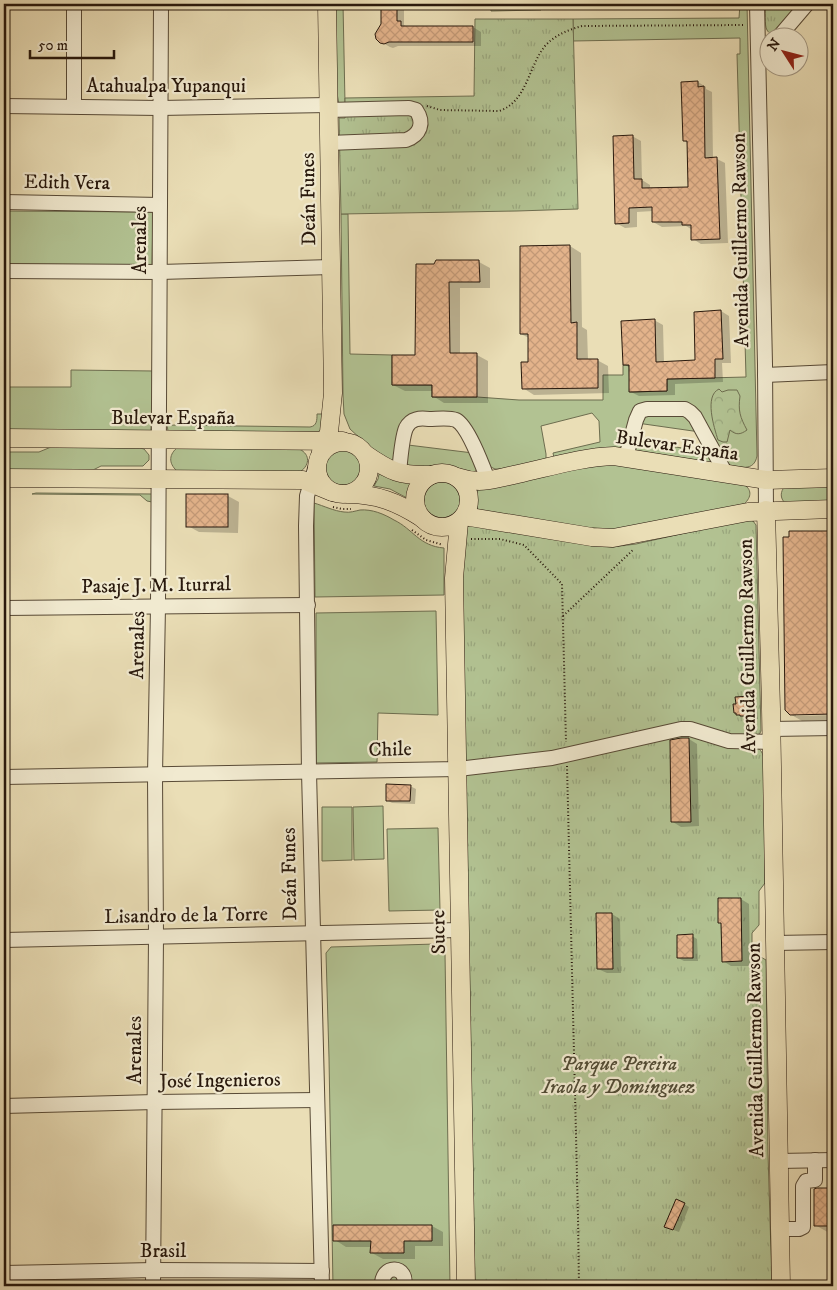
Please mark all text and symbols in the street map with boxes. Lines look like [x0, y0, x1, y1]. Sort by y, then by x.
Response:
scale bar [30, 28, 114, 60]
north arrow [760, 28, 810, 78]
text: N [764, 35, 785, 55]
text: 50 m [38, 36, 68, 55]
street label: Atahualpa Yupanqui [86, 74, 246, 99]
street label: Avenida Guillermo Rawson [727, 132, 755, 347]
street label: Deán Funes [296, 152, 322, 246]
street label: Edith Vera [24, 170, 111, 196]
street label: Arenales [128, 206, 153, 274]
street label: Bulevar España [111, 406, 235, 431]
street label: Bulevar España [614, 425, 741, 467]
street label: Avenida Guillermo Rawson [734, 538, 762, 753]
street label: Pasaje J. M. Iturral [81, 572, 231, 600]
street label: Arenales [125, 610, 151, 679]
street label: Chile [368, 737, 412, 763]
street label: Deán Funes [277, 827, 303, 921]
street label: Lisandro de la Torre [104, 902, 268, 930]
street label: Sucre [426, 910, 452, 954]
street label: Avenida Guillermo Rawson [742, 942, 770, 1157]
street label: Arenales [123, 1016, 148, 1084]
park label: Parque Pereira Iraola y Domínguez [540, 1052, 696, 1100]
street label: José Ingenieros [157, 1067, 281, 1095]
street label: Brasil [140, 1239, 186, 1264]

